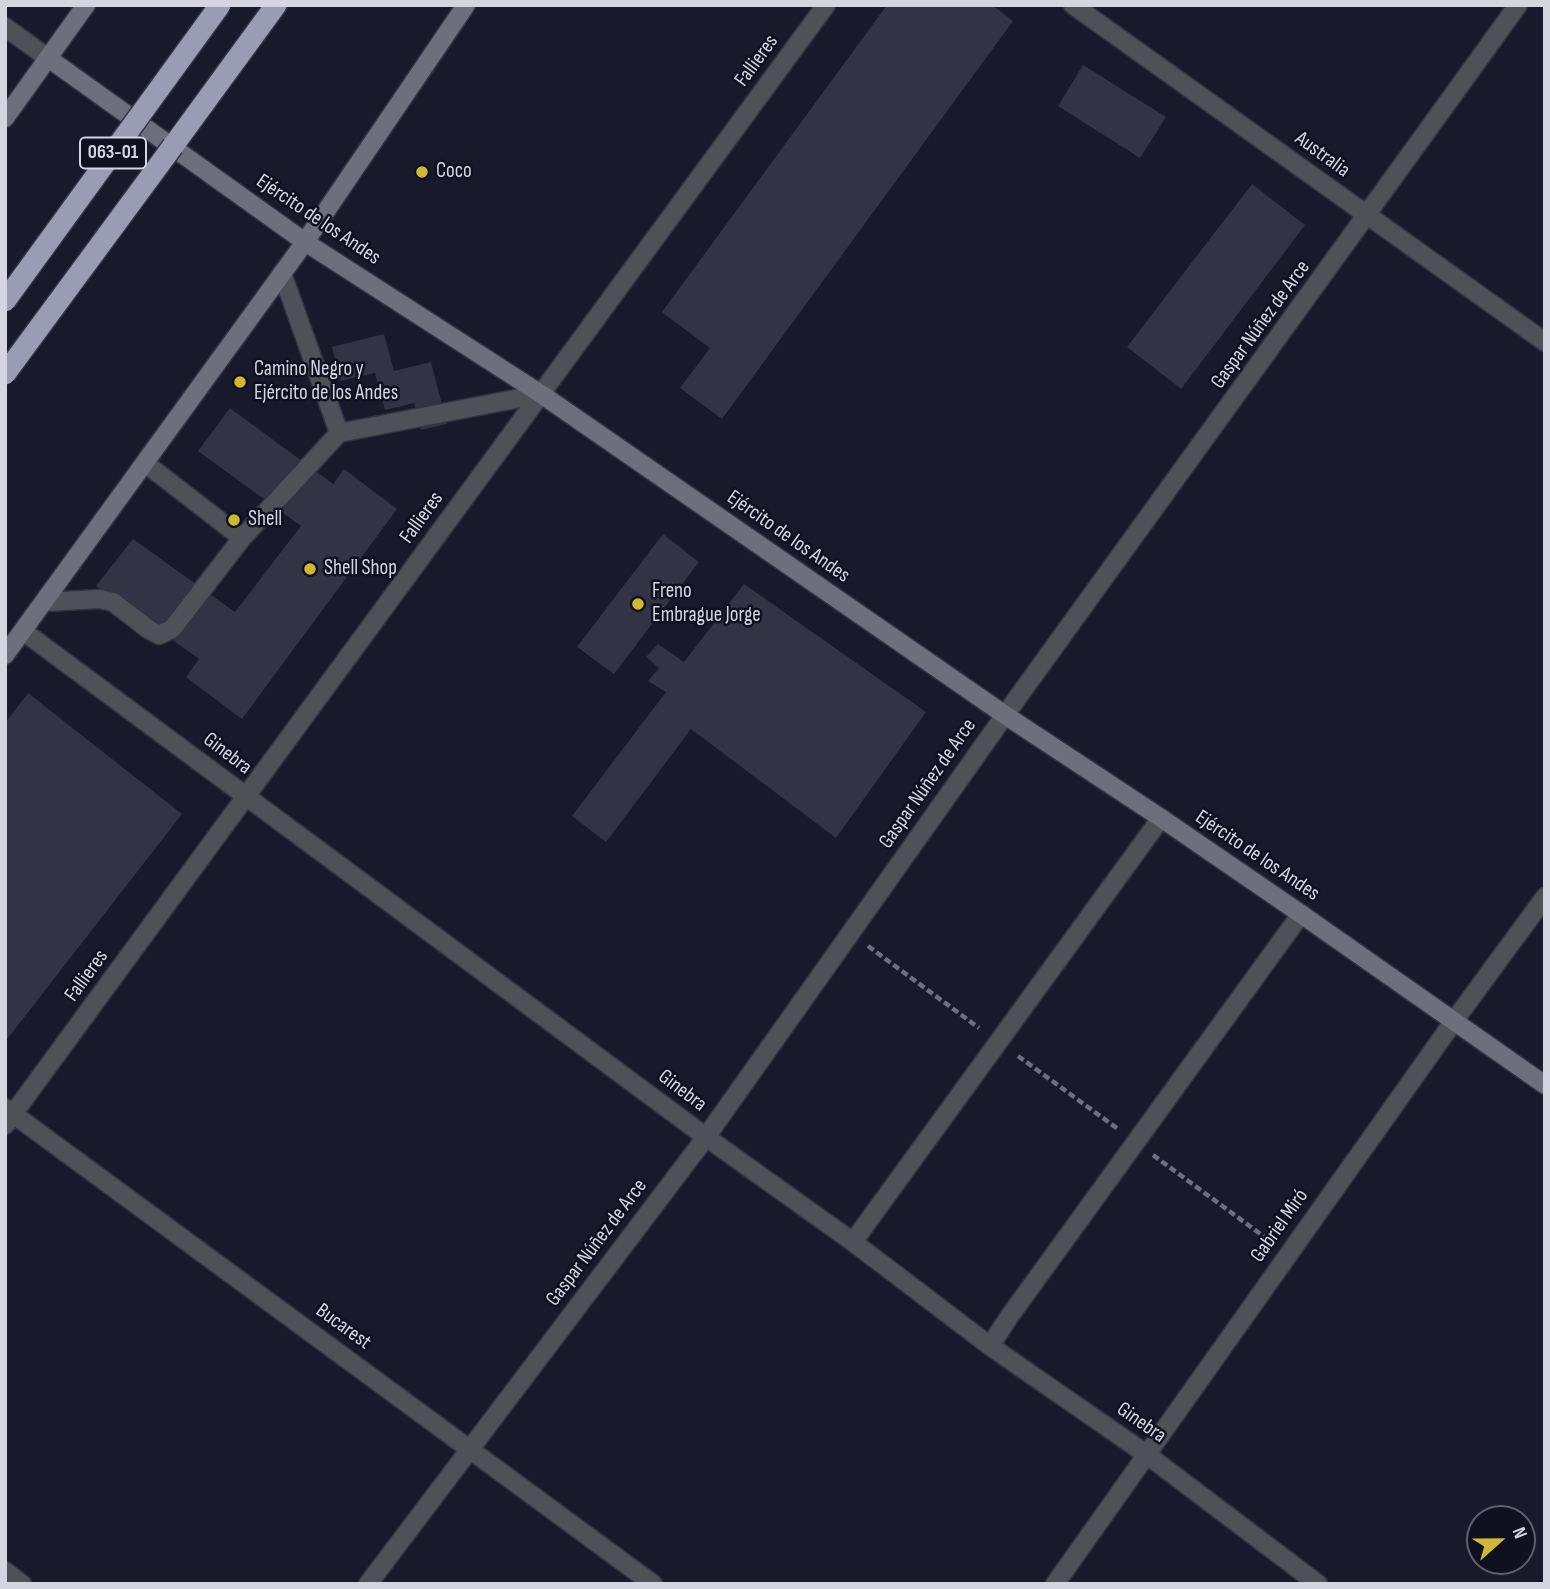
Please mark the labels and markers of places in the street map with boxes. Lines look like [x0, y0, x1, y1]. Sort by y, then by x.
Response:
place label: Coco [436, 159, 472, 185]
marker: Coco [414, 164, 430, 180]
place label: Camino Negro y Ejército de los Andes [254, 357, 398, 407]
marker: Camino Negro y Ejército de los Andes [232, 374, 248, 390]
place label: Shell [248, 507, 282, 533]
marker: Shell [226, 512, 242, 528]
place label: Shell Shop [324, 556, 397, 582]
marker: Shell Shop [302, 561, 318, 577]
place label: Freno Embrague Jorge [652, 579, 761, 629]
marker: Freno Embrague Jorge [630, 596, 646, 612]

